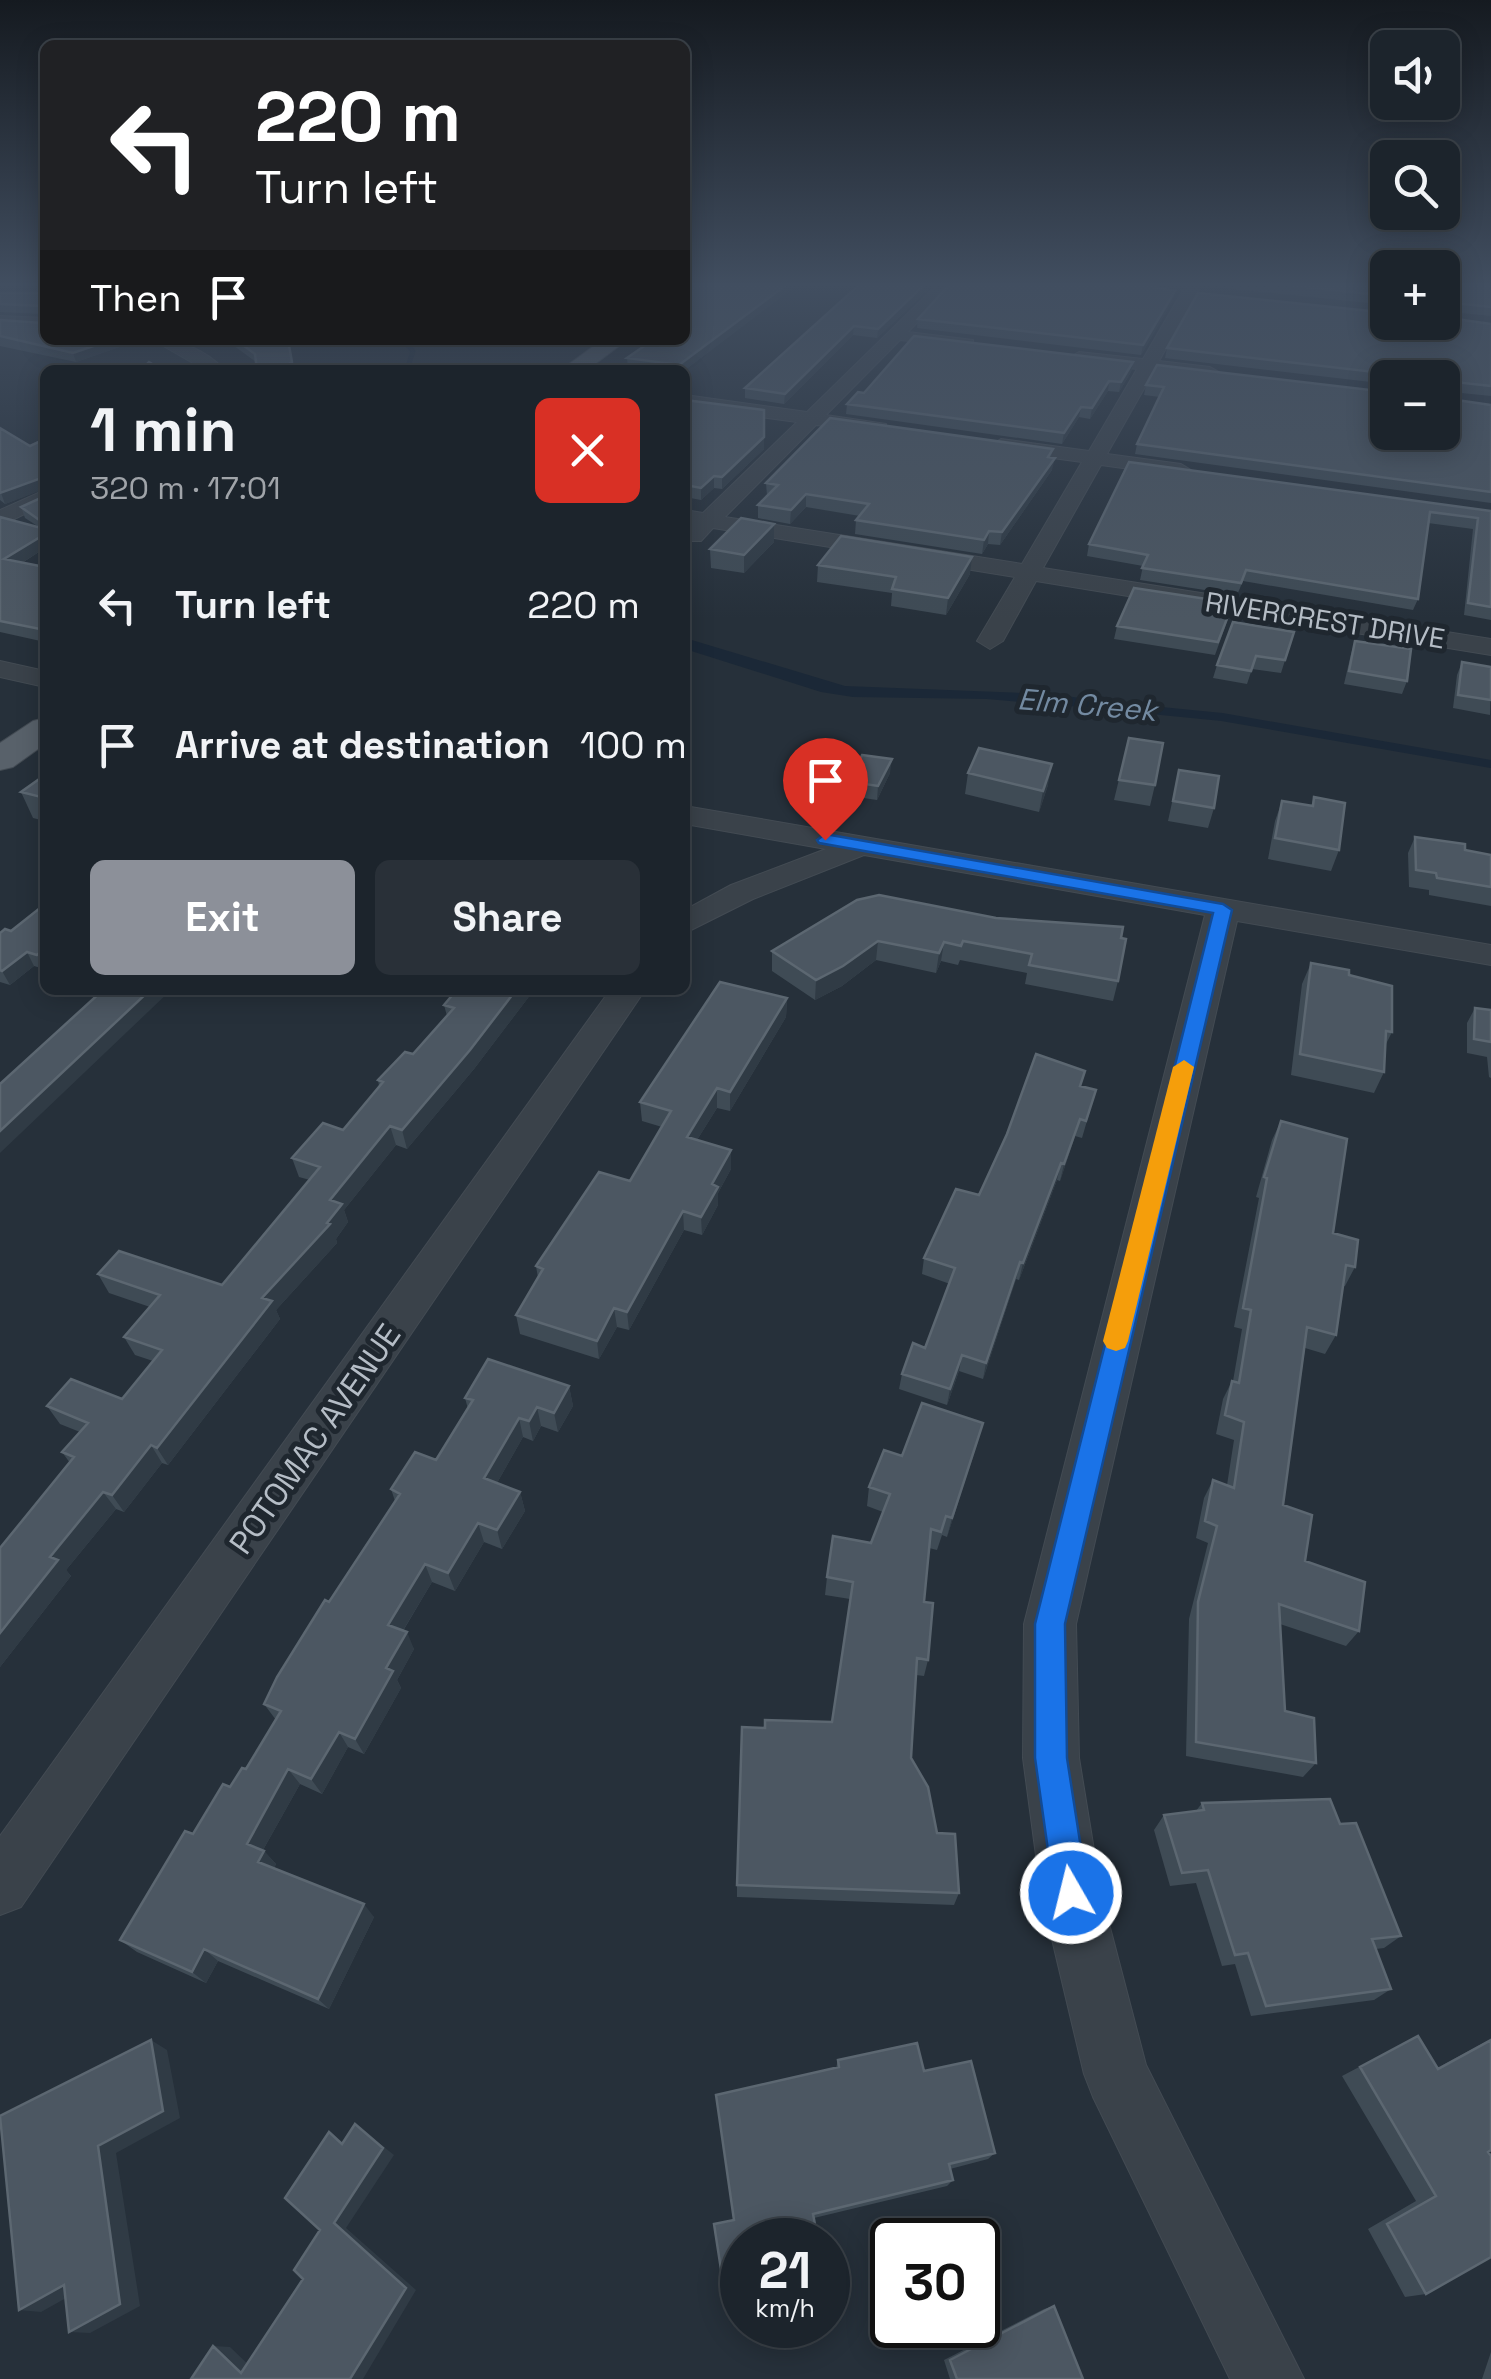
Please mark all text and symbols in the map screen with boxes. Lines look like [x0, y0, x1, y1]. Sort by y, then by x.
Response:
map controls [1370, 30, 1460, 450]
button: sound [1370, 30, 1460, 120]
text: 220 m [255, 72, 461, 161]
icon: left [90, 80, 220, 210]
button: search [1370, 140, 1460, 230]
text: Turn left [255, 159, 438, 216]
button: + [1370, 250, 1460, 340]
icon: arrive [201, 270, 256, 325]
text: Then [90, 274, 181, 322]
button: − [1370, 360, 1460, 450]
text: 1 min [90, 392, 237, 469]
button: close [535, 398, 640, 503]
text: 320 m · 17:01 [90, 468, 281, 508]
icon: left [90, 578, 145, 633]
text: Turn left [175, 581, 331, 629]
text: 220 m [527, 581, 640, 629]
street label: RIVERCREST DRIVE [1203, 583, 1447, 657]
water label: Elm Creek [1016, 679, 1161, 730]
icon: arrive [90, 718, 145, 773]
text: Arrive at destination [175, 721, 550, 769]
text: 100 m [580, 721, 687, 769]
pin [783, 738, 868, 841]
icon: arrive [798, 753, 853, 808]
button: Exit [90, 860, 355, 975]
button: Share [375, 860, 640, 975]
street label: POTOMAC AVENUE [221, 1316, 409, 1562]
position arrow [1019, 1841, 1123, 1945]
speed limit sign: 30 [870, 2218, 1000, 2348]
text: 21 [759, 2239, 811, 2303]
text: km/h [755, 2292, 815, 2324]

